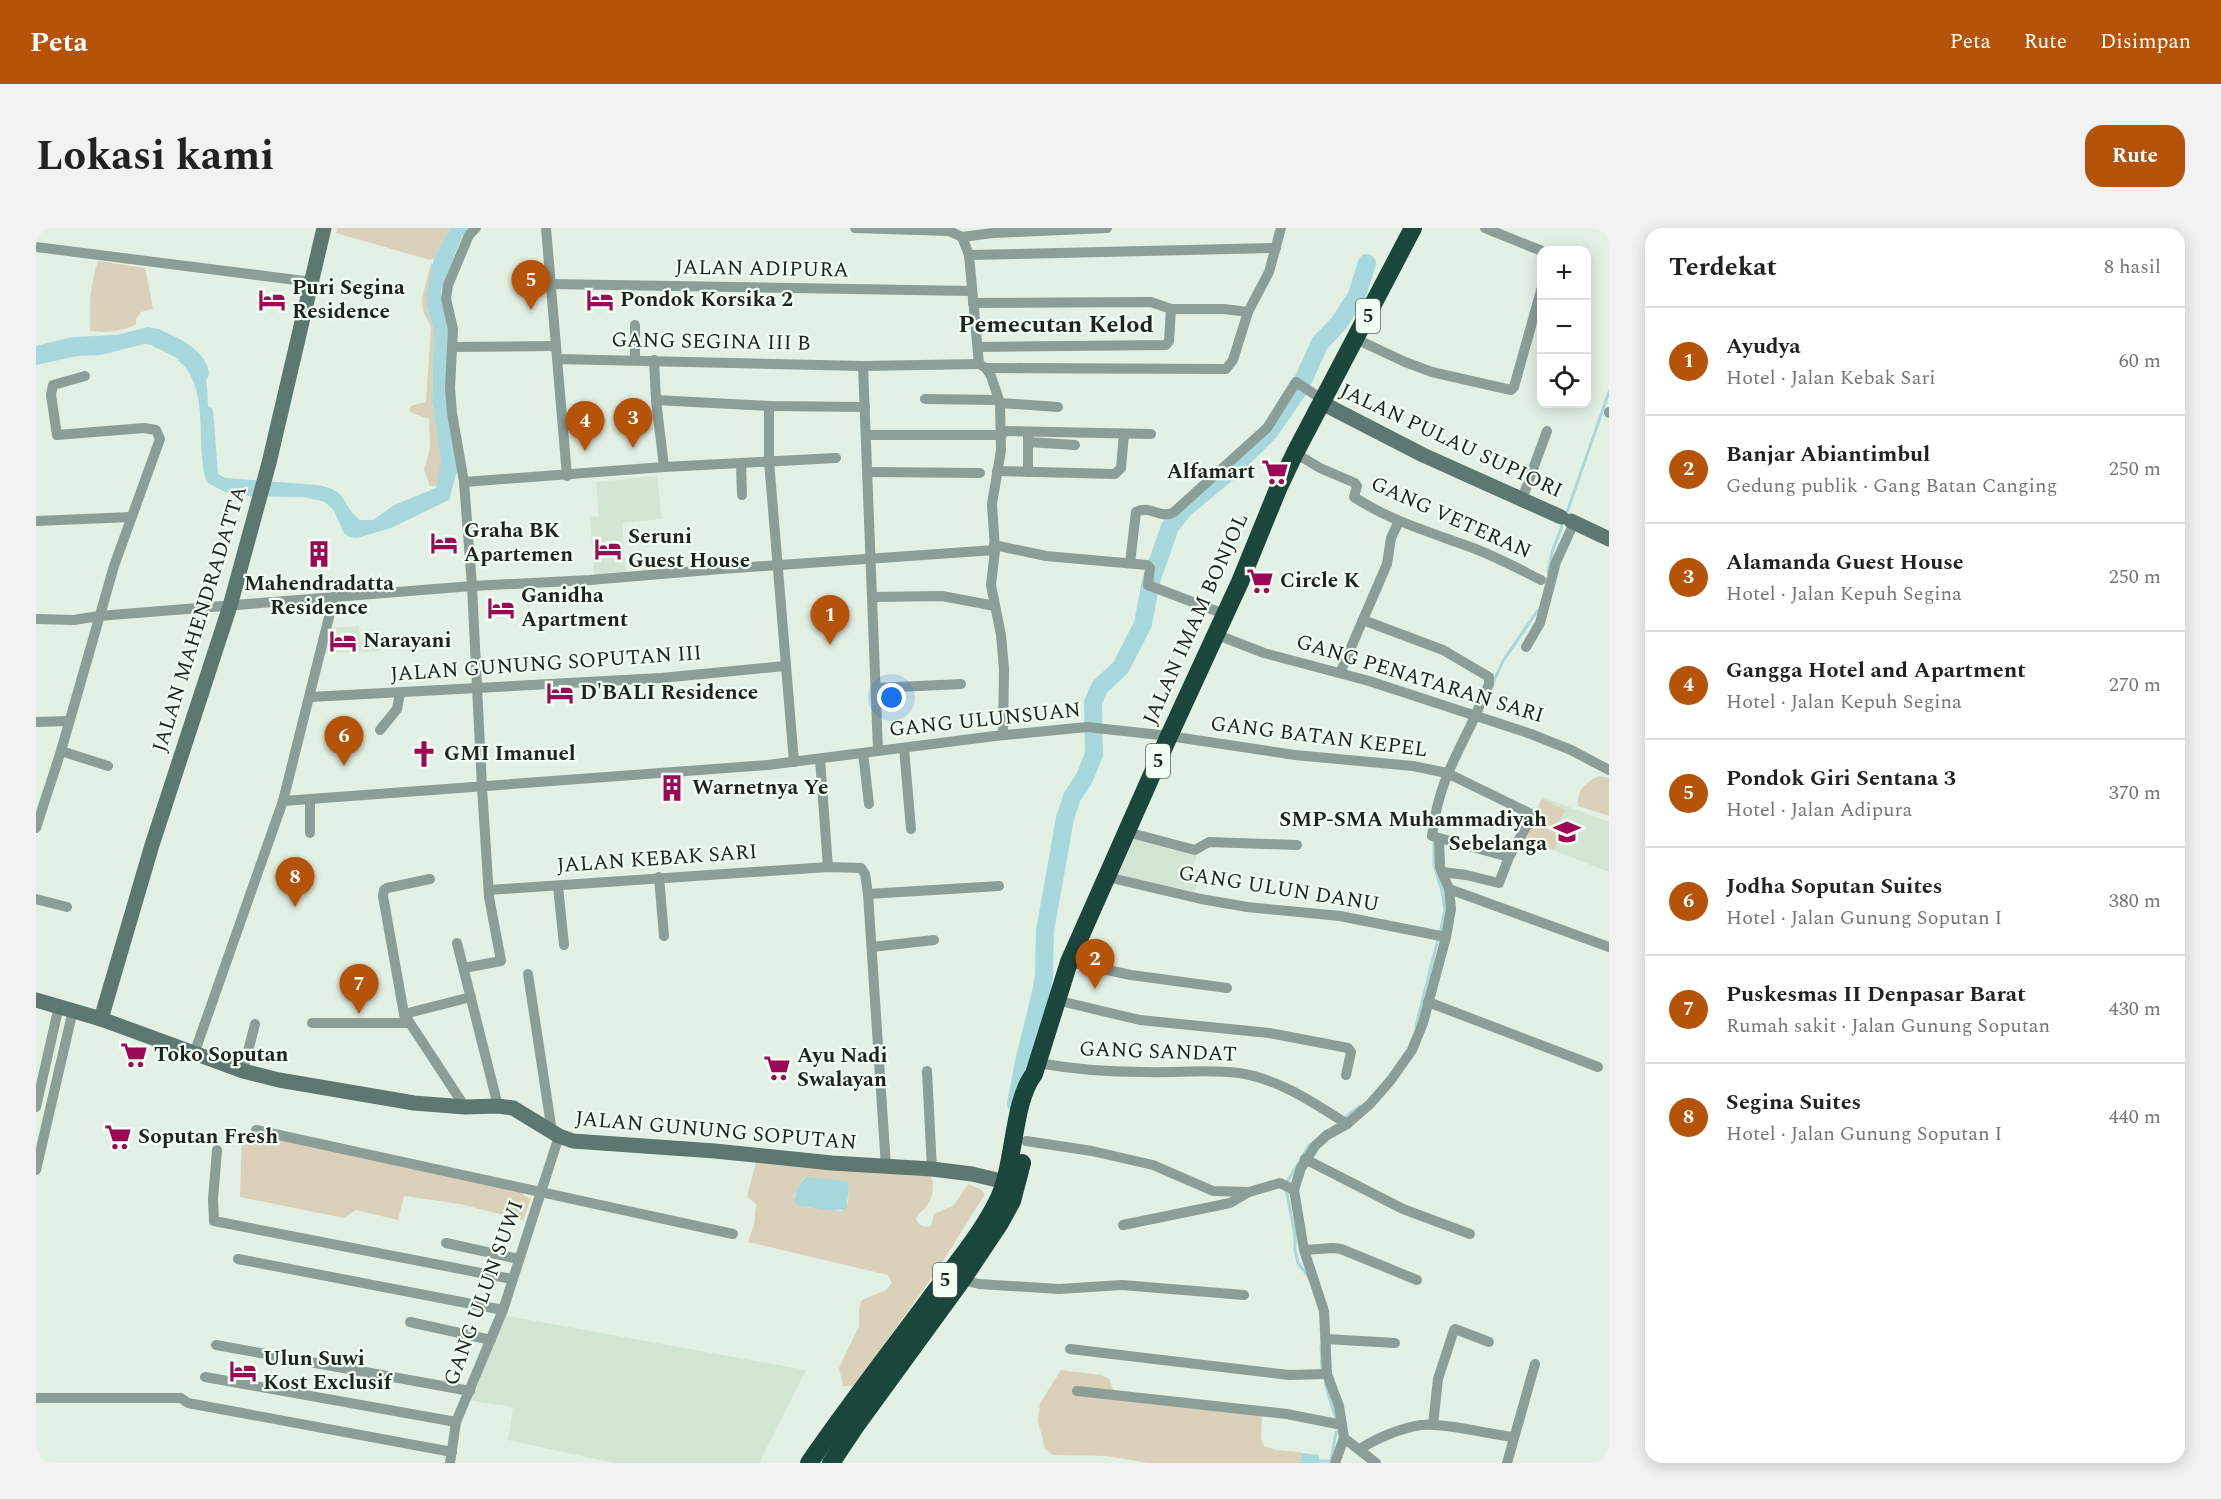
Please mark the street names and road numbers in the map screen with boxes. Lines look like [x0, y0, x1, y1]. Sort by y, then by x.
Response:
street label: JALAN ADIPURA [675, 251, 849, 287]
road number: 5 [1356, 299, 1380, 333]
street label: GANG SEGINA III B [611, 324, 811, 360]
street label: JALAN PULAU SUPIORI [1334, 375, 1568, 507]
street label: GANG VETERAN [1365, 468, 1537, 568]
street label: JALAN MAHENDRADATTA [144, 482, 256, 756]
street label: JALAN IMAM BONJOL [1135, 508, 1257, 730]
street label: GANG PENATARAN SARI [1292, 626, 1548, 732]
street label: JALAN GUNUNG SOPUTAN III [389, 637, 703, 691]
street label: GANG ULUNSUAN [887, 694, 1083, 746]
street label: GANG BATAN KEPEL [1209, 708, 1429, 766]
road number: 5 [1146, 744, 1170, 778]
street label: JALAN KEBAK SARI [556, 836, 758, 882]
street label: GANG ULUN DANU [1176, 857, 1382, 921]
street label: GANG SANDAT [1079, 1033, 1237, 1071]
street label: JALAN GUNUNG SOPUTAN [574, 1103, 858, 1159]
street label: GANG ULUN SUWI [436, 1196, 532, 1390]
road number: 5 [933, 1263, 957, 1297]

